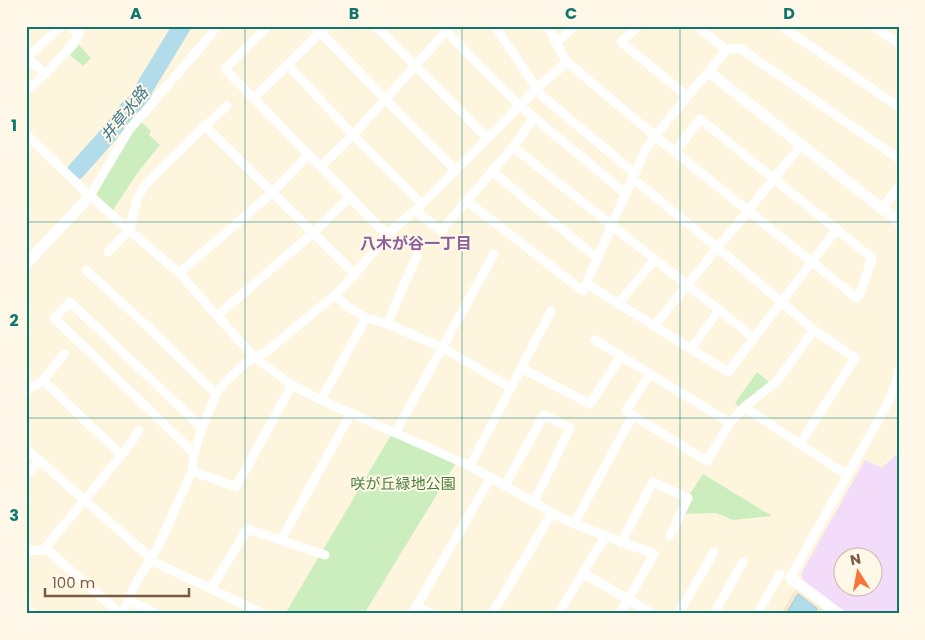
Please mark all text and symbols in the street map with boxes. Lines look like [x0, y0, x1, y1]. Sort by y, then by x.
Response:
text: A [130, 2, 142, 25]
text: B [349, 2, 359, 25]
text: C [565, 2, 577, 25]
text: D [783, 2, 795, 25]
water label: 井草水路 [95, 81, 155, 146]
text: 1 [11, 114, 17, 137]
district label: 八木が谷一丁目 [360, 232, 472, 255]
text: 2 [9, 309, 19, 332]
park label: 咲が丘緑地公園 [350, 473, 456, 494]
text: 3 [9, 504, 19, 527]
north arrow [832, 548, 882, 598]
text: N [848, 548, 863, 570]
scale bar [45, 565, 189, 597]
text: 100 m [52, 572, 95, 593]

